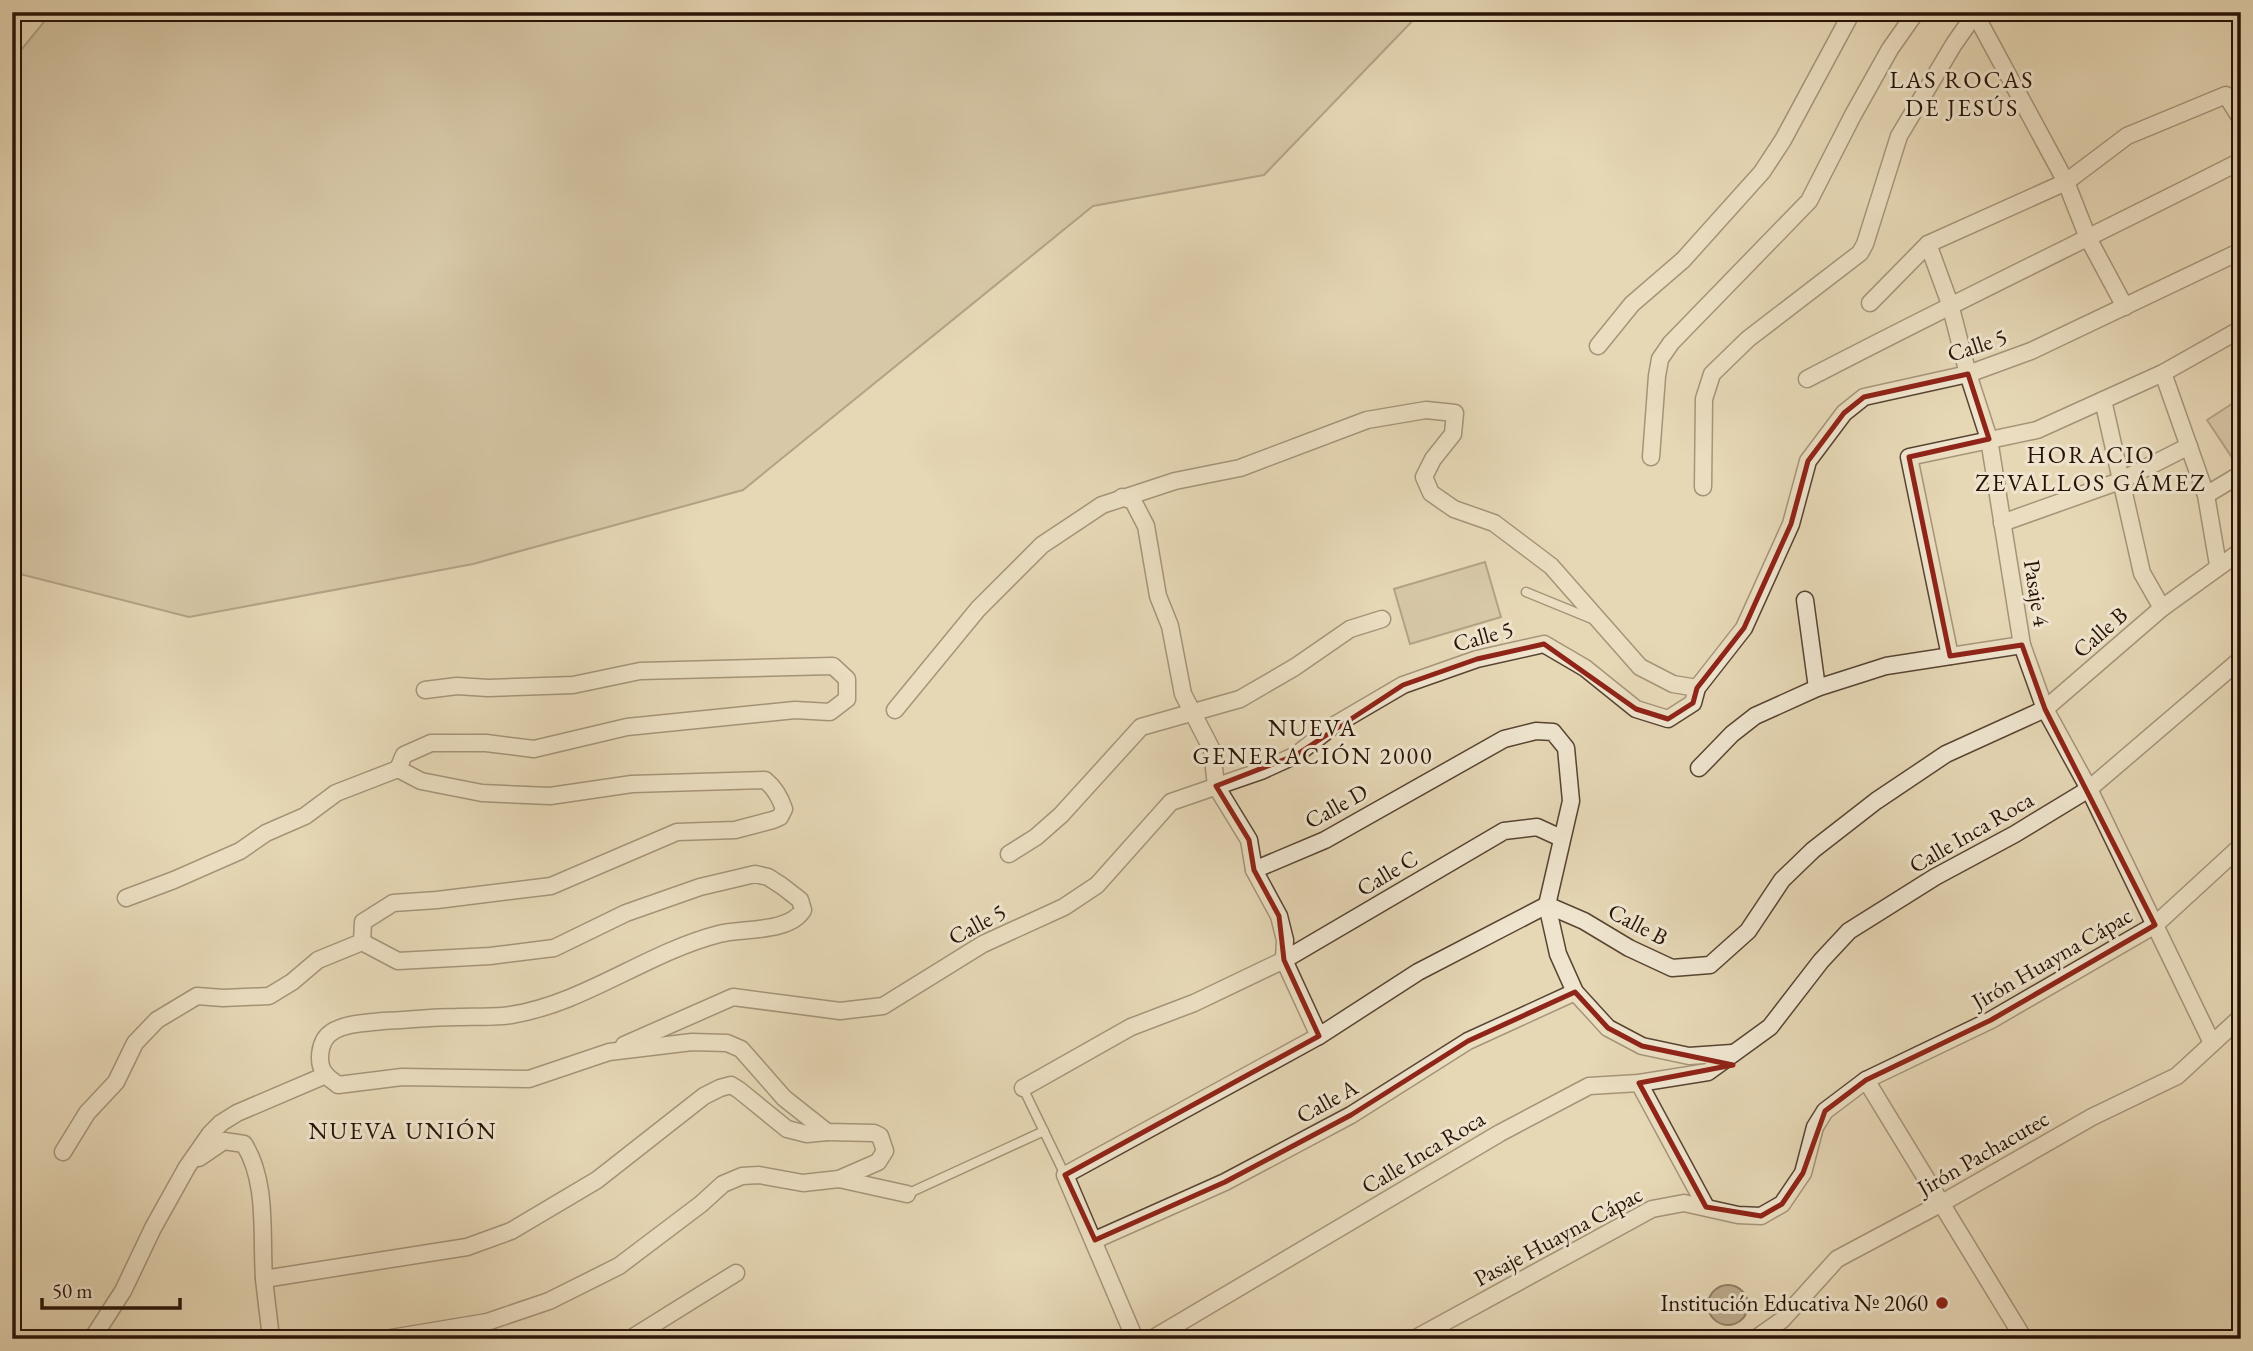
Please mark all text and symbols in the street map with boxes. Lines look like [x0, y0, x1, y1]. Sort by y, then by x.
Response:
district label: LAS ROCAS DE JESÚS [1890, 64, 2034, 123]
street label: Calle 5 [1943, 321, 2011, 369]
district label: HORACIO ZEVALLOS GÁMEZ [1975, 439, 2207, 498]
street label: Pasaje 4 [2017, 558, 2057, 629]
street label: Calle B [2066, 600, 2134, 664]
street label: Calle 5 [1450, 614, 1516, 658]
district label: NUEVA GENERACIÓN 2000 [1193, 712, 1433, 771]
street label: Calle D [1299, 777, 1373, 835]
street label: Calle Inca Roca [1903, 784, 2039, 880]
street label: Calle C [1351, 843, 1423, 903]
street label: Calle 5 [943, 896, 1011, 952]
street label: Calle B [1603, 896, 1673, 952]
street label: Jirón Huayna Cápac [1965, 900, 2138, 1017]
street label: Calle A [1291, 1071, 1364, 1130]
street label: Calle Inca Roca [1356, 1103, 1491, 1201]
street label: Jirón Pachacutec [1910, 1103, 2054, 1204]
district label: NUEVA UNIÓN [309, 1115, 497, 1146]
street label: Pasaje Huayna Cápac [1468, 1179, 1648, 1293]
scale bar [42, 1267, 180, 1311]
text: 50 m [52, 1277, 93, 1304]
place label: Institución Educativa Nº 2060 [1660, 1288, 1928, 1318]
marker: Institución Educativa Nº 2060 [1934, 1295, 1950, 1311]

